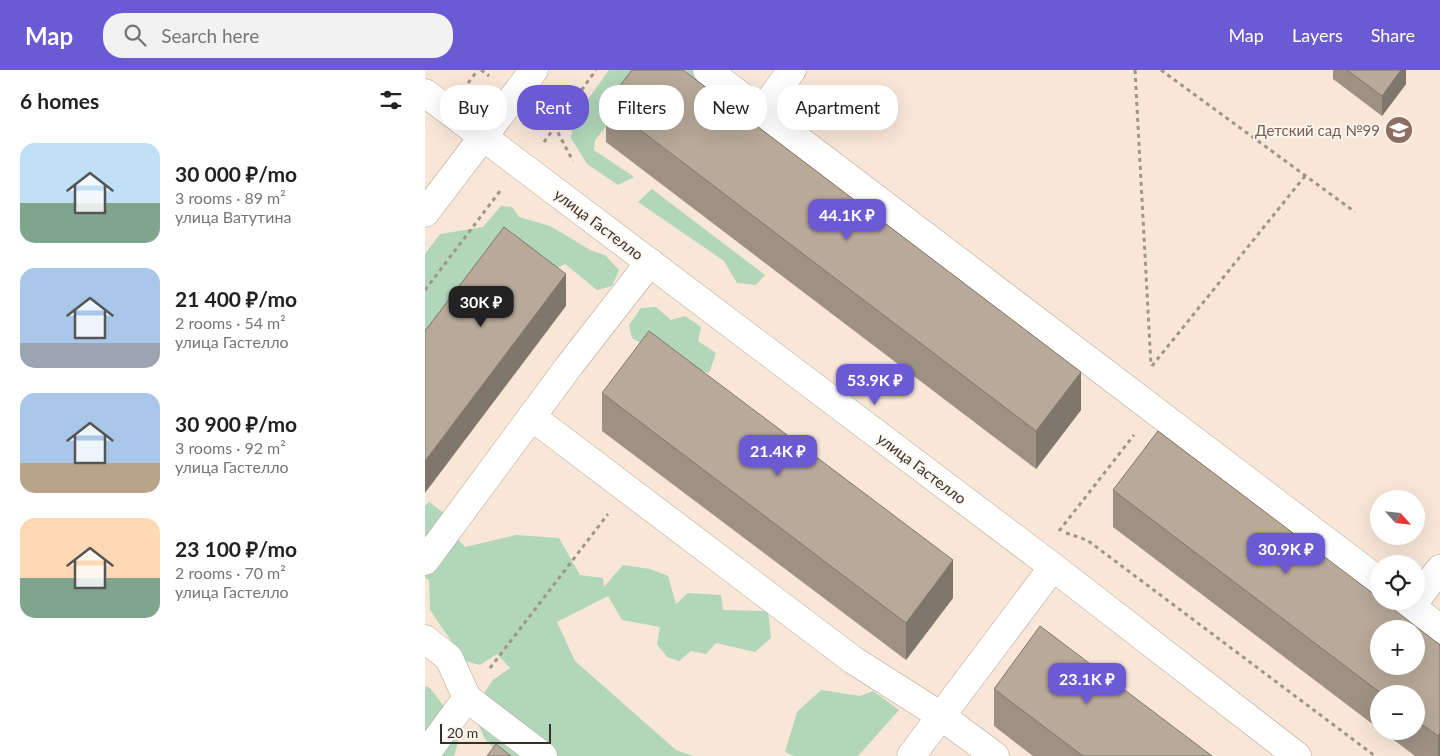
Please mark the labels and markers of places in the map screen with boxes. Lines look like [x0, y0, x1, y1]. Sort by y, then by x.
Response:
school or university icon: Детский сад №99 [1384, 115, 1414, 145]
place label: Детский сад №99 [1255, 121, 1380, 139]
pin: 44.1K ₽ [801, 198, 893, 241]
pin: 30K ₽ [446, 286, 516, 328]
pin: 53.9K ₽ [829, 364, 921, 406]
pin: 21.4K ₽ [732, 434, 824, 477]
pin: 30.9K ₽ [1240, 532, 1332, 575]
pin: 23.1K ₽ [1041, 662, 1133, 705]

